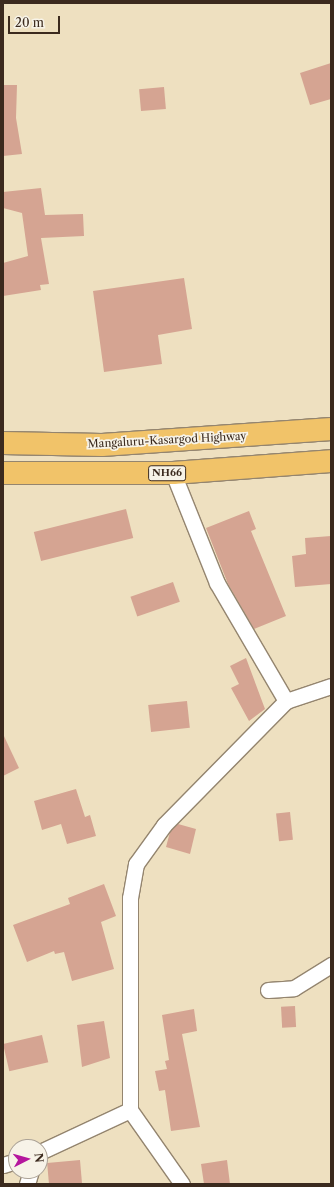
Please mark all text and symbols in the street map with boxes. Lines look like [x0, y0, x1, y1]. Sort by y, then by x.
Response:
scale bar [10, 8, 62, 34]
text: 20 m [15, 15, 44, 30]
street label: Mangaluru-Kasargod Highway [87, 429, 247, 451]
road number: NH66 [148, 465, 186, 481]
north arrow [8, 1139, 48, 1179]
text: N [31, 1152, 46, 1163]

